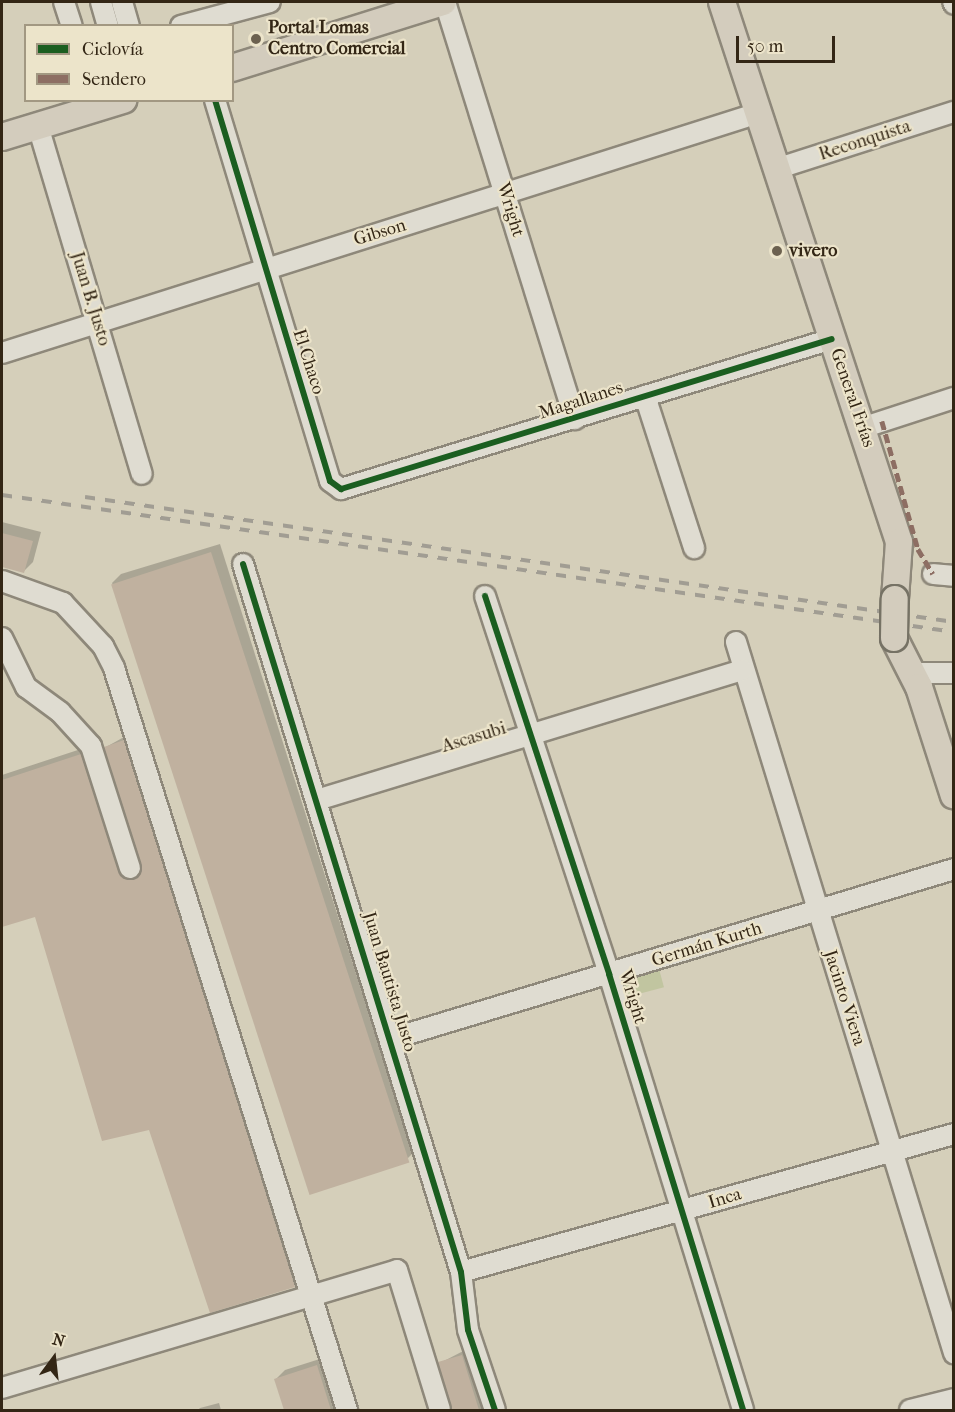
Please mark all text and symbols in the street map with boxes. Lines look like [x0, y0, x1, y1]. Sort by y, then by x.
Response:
place label: Portal Lomas Centro Comercial [268, 18, 405, 60]
legend [24, 24, 234, 102]
scale bar [739, 24, 838, 62]
marker: Portal Lomas Centro Comercial [249, 32, 263, 46]
text: 50 m [747, 36, 783, 57]
text: Ciclovía [82, 39, 143, 60]
text: Sendero [82, 69, 146, 90]
street label: Reconquista [816, 116, 914, 166]
street label: Wright [492, 180, 528, 240]
street label: Gibson [351, 215, 409, 251]
place label: vivero [789, 240, 837, 262]
marker: vivero [770, 244, 784, 258]
street label: Juan B. Justo [65, 249, 115, 349]
street label: El Chaco [287, 327, 329, 397]
street label: General Frías [825, 346, 879, 450]
street label: Magallanes [536, 377, 626, 425]
street label: Ascasubi [439, 718, 509, 758]
street label: Juan Bautista Justo [357, 909, 421, 1055]
street label: Germán Kurth [649, 918, 765, 972]
street label: Jacinto Viera [818, 947, 870, 1049]
street label: Wright [614, 967, 650, 1027]
street label: Inca [706, 1184, 744, 1214]
north arrow [24, 1328, 84, 1388]
text: N [50, 1329, 67, 1351]

